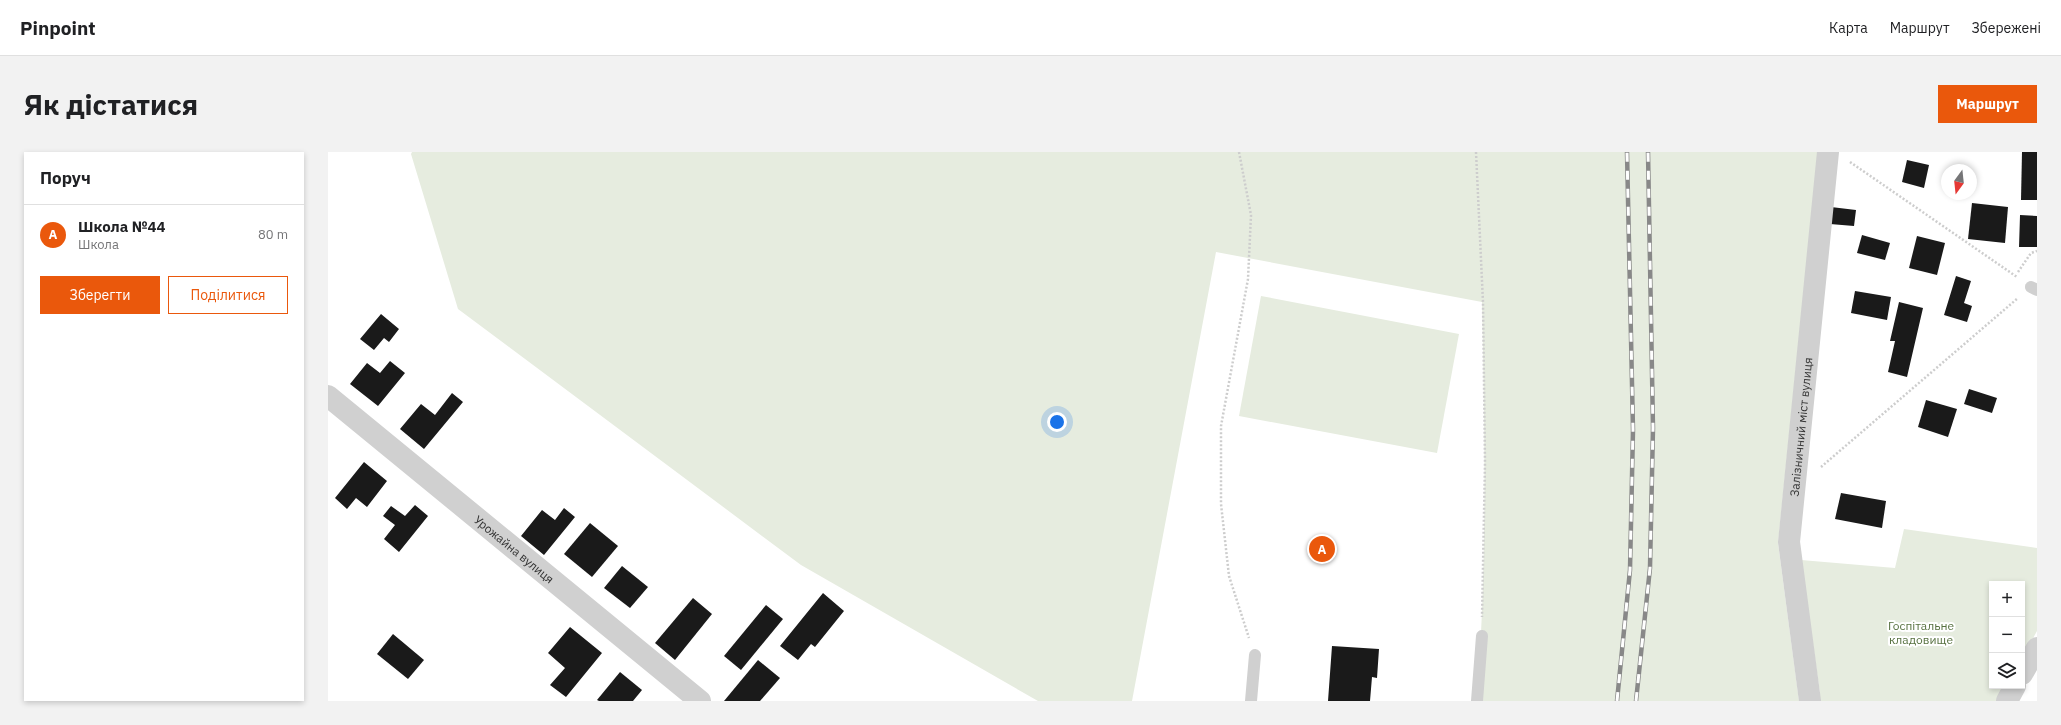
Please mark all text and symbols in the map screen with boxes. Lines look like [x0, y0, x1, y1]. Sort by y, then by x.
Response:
text: Pinpoint [20, 16, 96, 40]
text: Карта [1829, 19, 1868, 37]
text: Маршрут [1890, 19, 1950, 37]
text: Збережені [1972, 19, 2041, 37]
button: Маршрут [1938, 85, 2037, 123]
text: Як дістатися [24, 86, 198, 123]
north arrow [1941, 164, 1977, 200]
text: Поруч [40, 167, 91, 189]
text: Школа №44 [78, 217, 166, 236]
text: A [49, 226, 57, 243]
text: 80 m [258, 226, 288, 243]
text: Школа [78, 236, 119, 253]
button: Зберегти [40, 276, 160, 314]
button: Поділитися [168, 276, 288, 314]
street label: Залізничний міст вулиця [1786, 357, 1815, 497]
your location [1047, 412, 1067, 432]
street label: Урожайна вулиця [471, 512, 557, 586]
pin: A [1309, 534, 1335, 564]
map controls [1989, 581, 2025, 689]
button: + [1989, 581, 2025, 617]
button: − [1989, 617, 2025, 653]
park label: Госпітальне кладовище [1888, 618, 1954, 647]
button: layers [1989, 653, 2025, 689]

